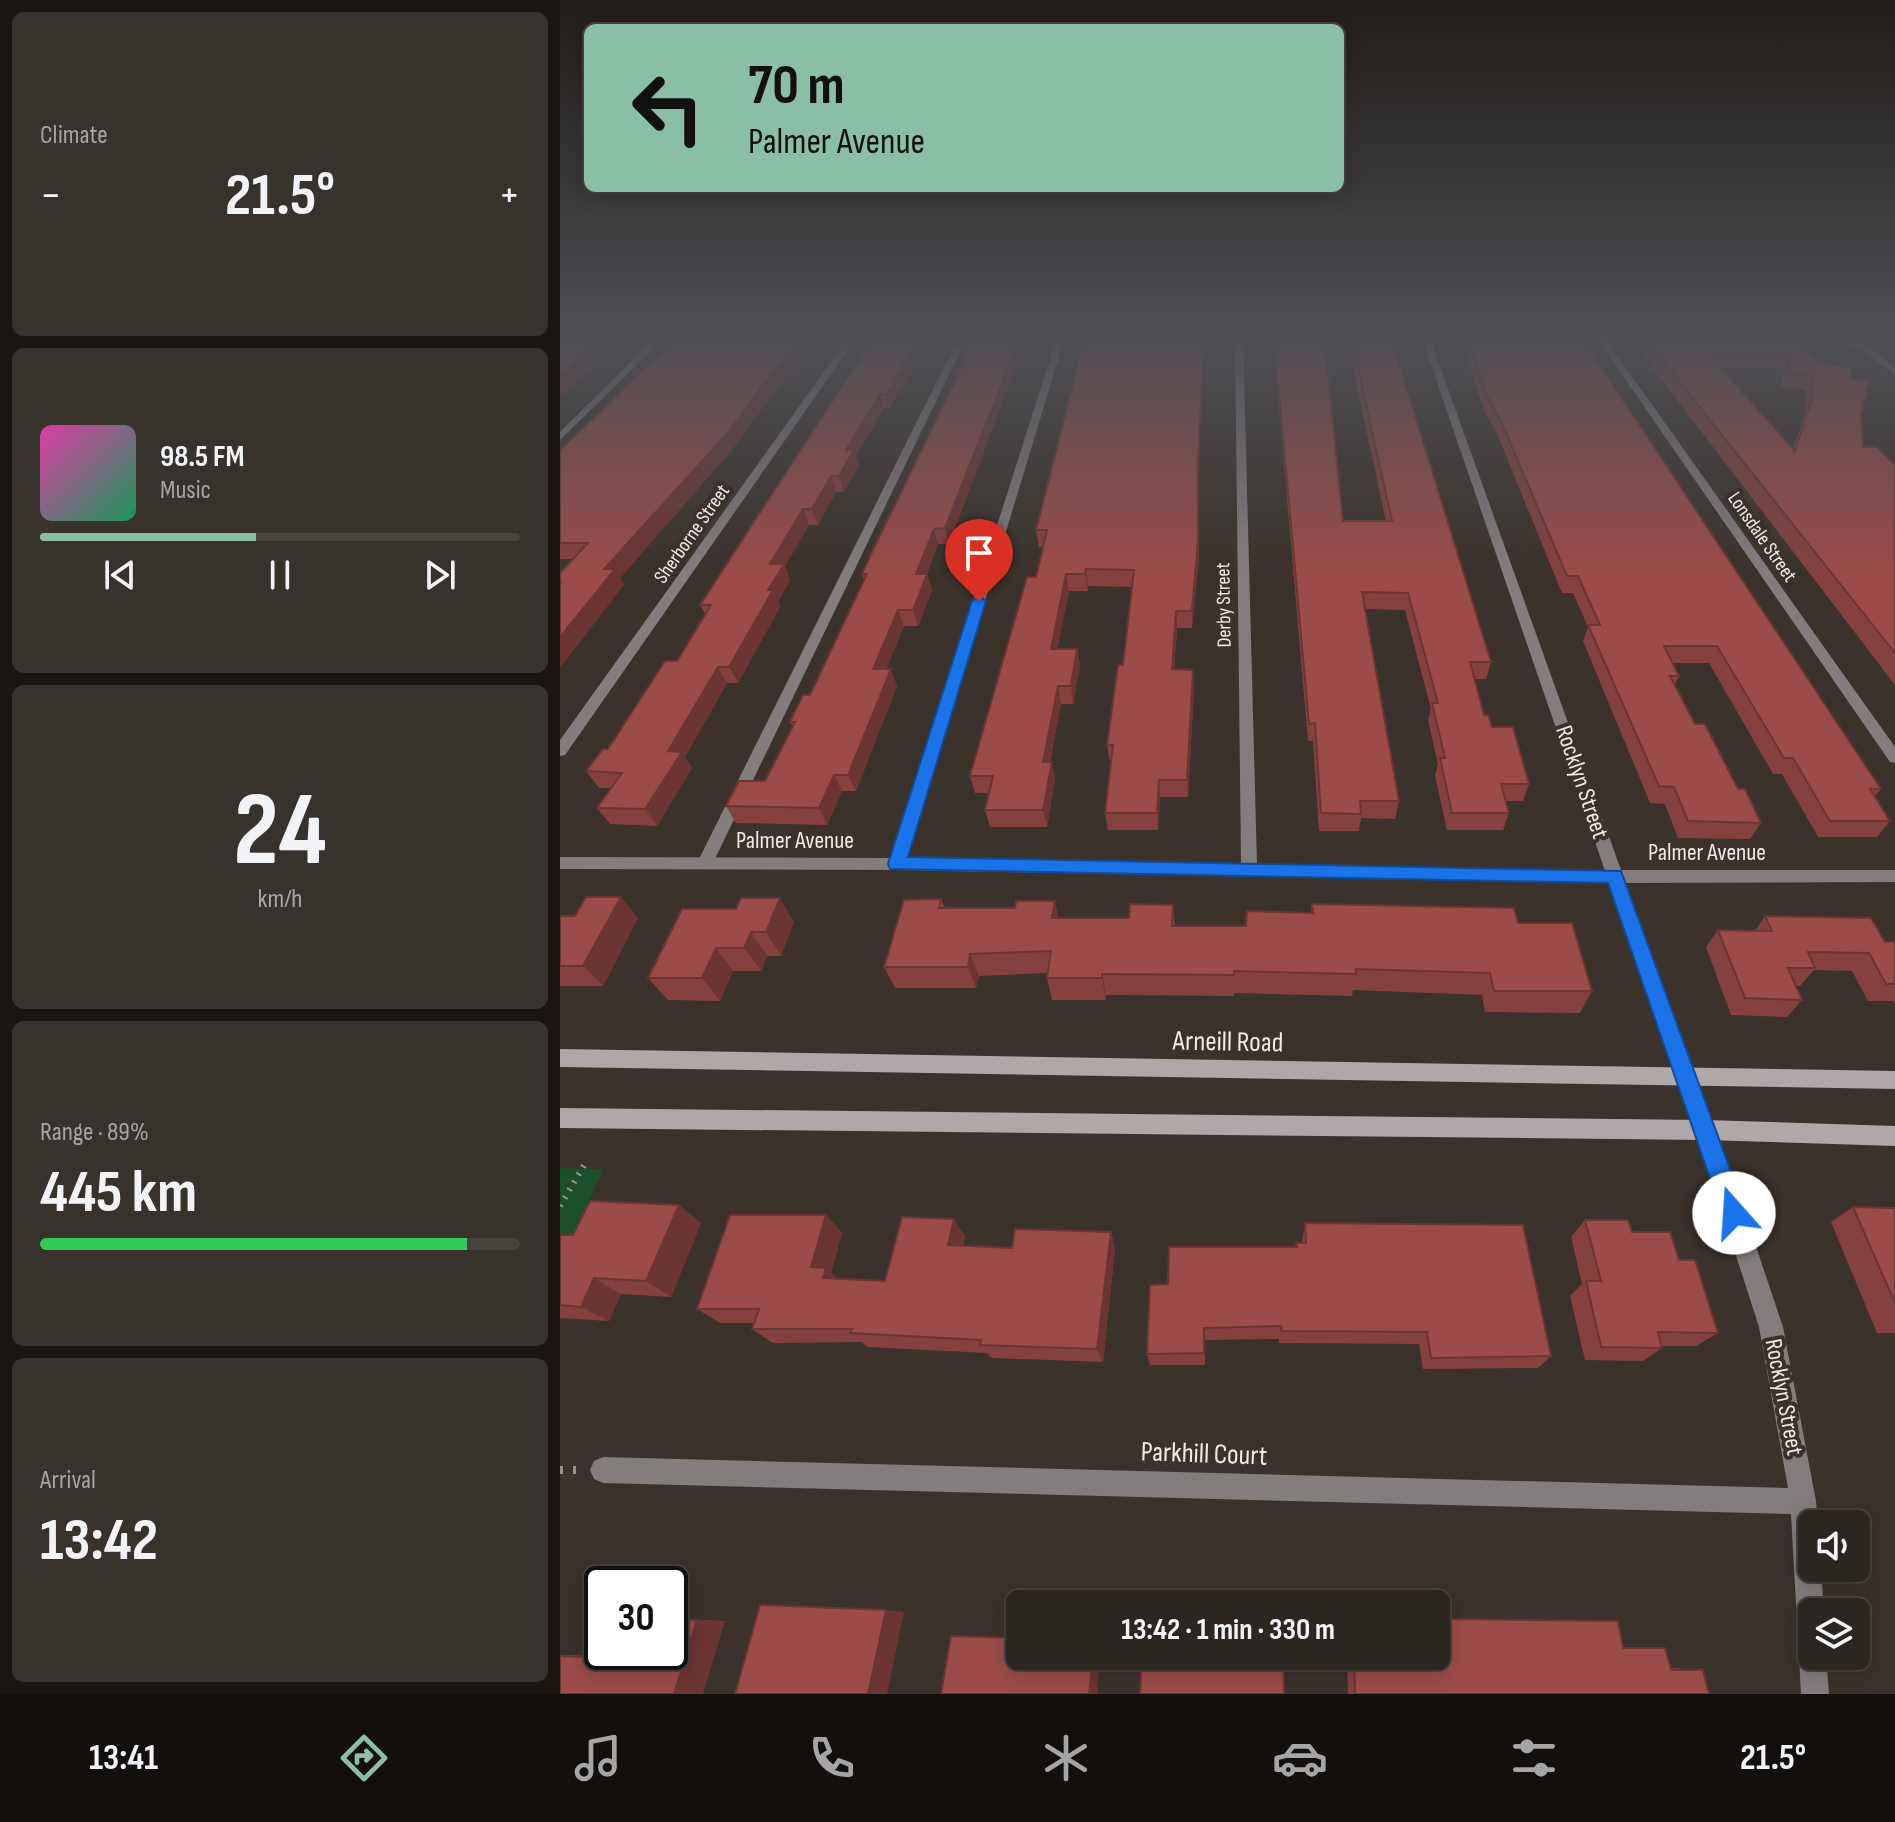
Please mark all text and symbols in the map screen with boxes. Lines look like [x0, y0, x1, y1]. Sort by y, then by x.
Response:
text: 70 m [748, 53, 845, 120]
icon: left [616, 56, 720, 160]
text: Climate [40, 120, 108, 151]
text: Palmer Avenue [748, 121, 925, 164]
text: 21.5° [225, 160, 335, 232]
text: − [40, 169, 62, 222]
text: + [498, 169, 520, 222]
text: 98.5 FM [160, 439, 245, 475]
text: Music [160, 475, 211, 506]
street label: Sherborne Street [649, 480, 735, 588]
street label: Lonsdale Street [1722, 487, 1802, 587]
pin [945, 519, 1013, 601]
icon: arrive [957, 531, 1001, 575]
icon: previous [98, 553, 142, 597]
icon: pause [258, 553, 302, 597]
icon: next [418, 553, 462, 597]
street label: Derby Street [1211, 562, 1237, 648]
street label: Rocklyn Street [1549, 722, 1615, 842]
text: 24 [233, 769, 327, 894]
street label: Palmer Avenue [736, 826, 854, 855]
street label: Palmer Avenue [1648, 838, 1766, 867]
text: km/h [258, 884, 302, 915]
street label: Arneill Road [1171, 1025, 1284, 1059]
text: Range · 89% [40, 1117, 149, 1148]
text: 445 km [40, 1157, 197, 1229]
position arrow [1692, 1171, 1776, 1255]
street label: Rocklyn Street [1759, 1336, 1809, 1458]
street label: Parkhill Court [1140, 1435, 1268, 1473]
text: Arrival [40, 1465, 96, 1496]
text: 13:42 [40, 1505, 158, 1577]
map controls [1798, 1510, 1870, 1670]
button: sound [1798, 1510, 1870, 1582]
speed limit sign: 30 [584, 1566, 688, 1670]
button: layers [1798, 1598, 1870, 1670]
text: 13:42 · 1 min · 330 m [1121, 1612, 1335, 1648]
icon: directions [336, 1730, 392, 1786]
icon: music [570, 1730, 626, 1786]
icon: phone [804, 1730, 860, 1786]
icon: climate [1038, 1730, 1094, 1786]
icon: car [1272, 1730, 1328, 1786]
icon: filters [1506, 1730, 1562, 1786]
text: 13:41 [89, 1737, 158, 1780]
text: 21.5° [1740, 1737, 1806, 1780]

